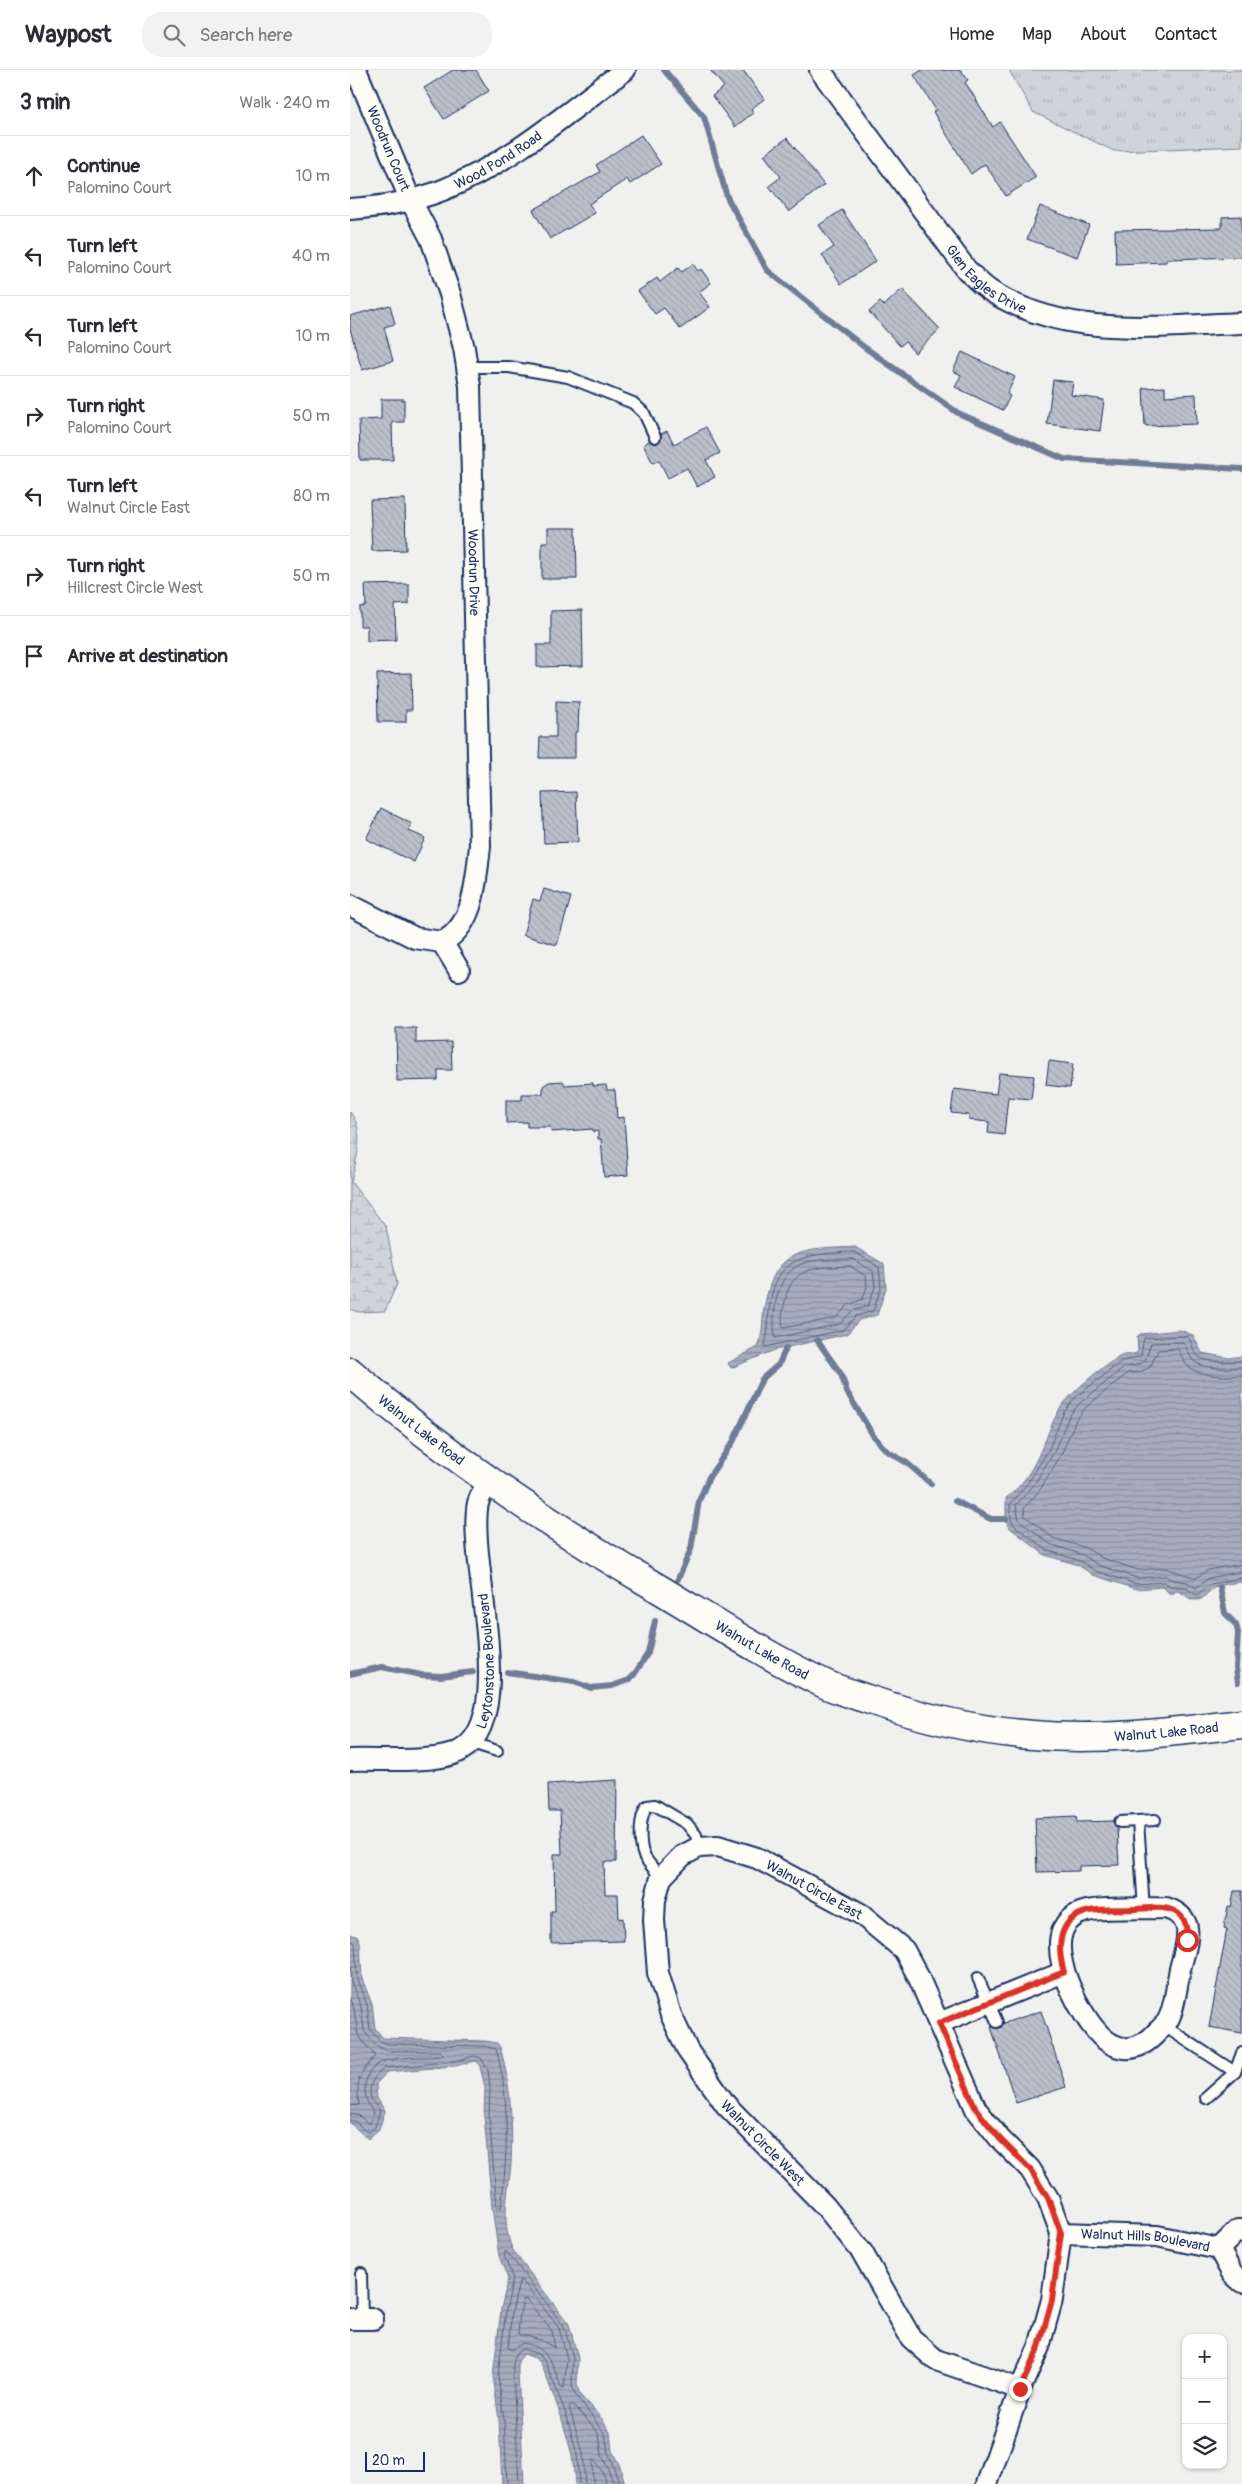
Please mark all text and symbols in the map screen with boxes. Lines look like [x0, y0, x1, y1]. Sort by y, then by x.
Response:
search box [142, 12, 492, 57]
text: Waypost [25, 20, 112, 49]
icon: search [160, 21, 188, 49]
text: Search here [200, 23, 292, 47]
text: Home [949, 23, 994, 46]
text: Map [1022, 23, 1052, 46]
text: About [1080, 23, 1126, 46]
text: Contact [1154, 23, 1217, 46]
text: 3 min [20, 89, 70, 116]
text: Walk · 240 m [239, 93, 330, 113]
street label: Woodrun Court [363, 103, 414, 194]
street label: Wood Pond Road [452, 127, 545, 193]
text: Continue [67, 154, 140, 178]
icon: ahead [20, 162, 48, 190]
text: 10 m [295, 166, 330, 186]
text: Palomino Court [67, 178, 172, 198]
text: Turn left [67, 234, 137, 258]
street label: Glen Eagles Drive [943, 241, 1029, 317]
icon: left [20, 242, 48, 270]
text: 40 m [292, 246, 330, 266]
text: Palomino Court [67, 258, 172, 278]
text: Turn left [67, 314, 137, 338]
icon: left [20, 322, 48, 350]
text: 10 m [295, 326, 330, 346]
text: Palomino Court [67, 338, 172, 358]
text: Turn right [67, 394, 145, 418]
icon: right [20, 402, 48, 430]
text: 50 m [293, 406, 330, 426]
text: Palomino Court [67, 418, 172, 438]
text: Turn left [67, 474, 137, 498]
icon: left [20, 482, 48, 510]
text: 80 m [293, 486, 330, 506]
text: Walnut Circle East [67, 498, 190, 518]
street label: Woodrun Drive [465, 529, 483, 616]
text: Turn right [67, 554, 145, 578]
icon: right [20, 562, 48, 590]
text: 50 m [293, 566, 330, 586]
text: Hillcrest Circle West [67, 578, 203, 598]
icon: arrive [20, 642, 48, 670]
text: Arrive at destination [67, 644, 228, 668]
street label: Walnut Lake Road [375, 1391, 468, 1469]
street label: Leytonstone Boulevard [472, 1592, 498, 1731]
street label: Walnut Lake Road [712, 1617, 812, 1683]
street label: Walnut Lake Road [1114, 1718, 1220, 1745]
street label: Walnut Circle East [763, 1856, 866, 1924]
route start [1176, 1929, 1199, 1952]
street label: Walnut Circle West [717, 2096, 809, 2189]
street label: Walnut Hills Boulevard [1081, 2225, 1212, 2255]
map controls [1182, 2334, 1227, 2469]
button: + [1182, 2334, 1227, 2379]
route end [1009, 2378, 1032, 2401]
button: − [1182, 2379, 1227, 2424]
button: layers [1182, 2424, 1227, 2469]
scale bar [365, 2449, 425, 2472]
text: 20 m [372, 2452, 405, 2469]

